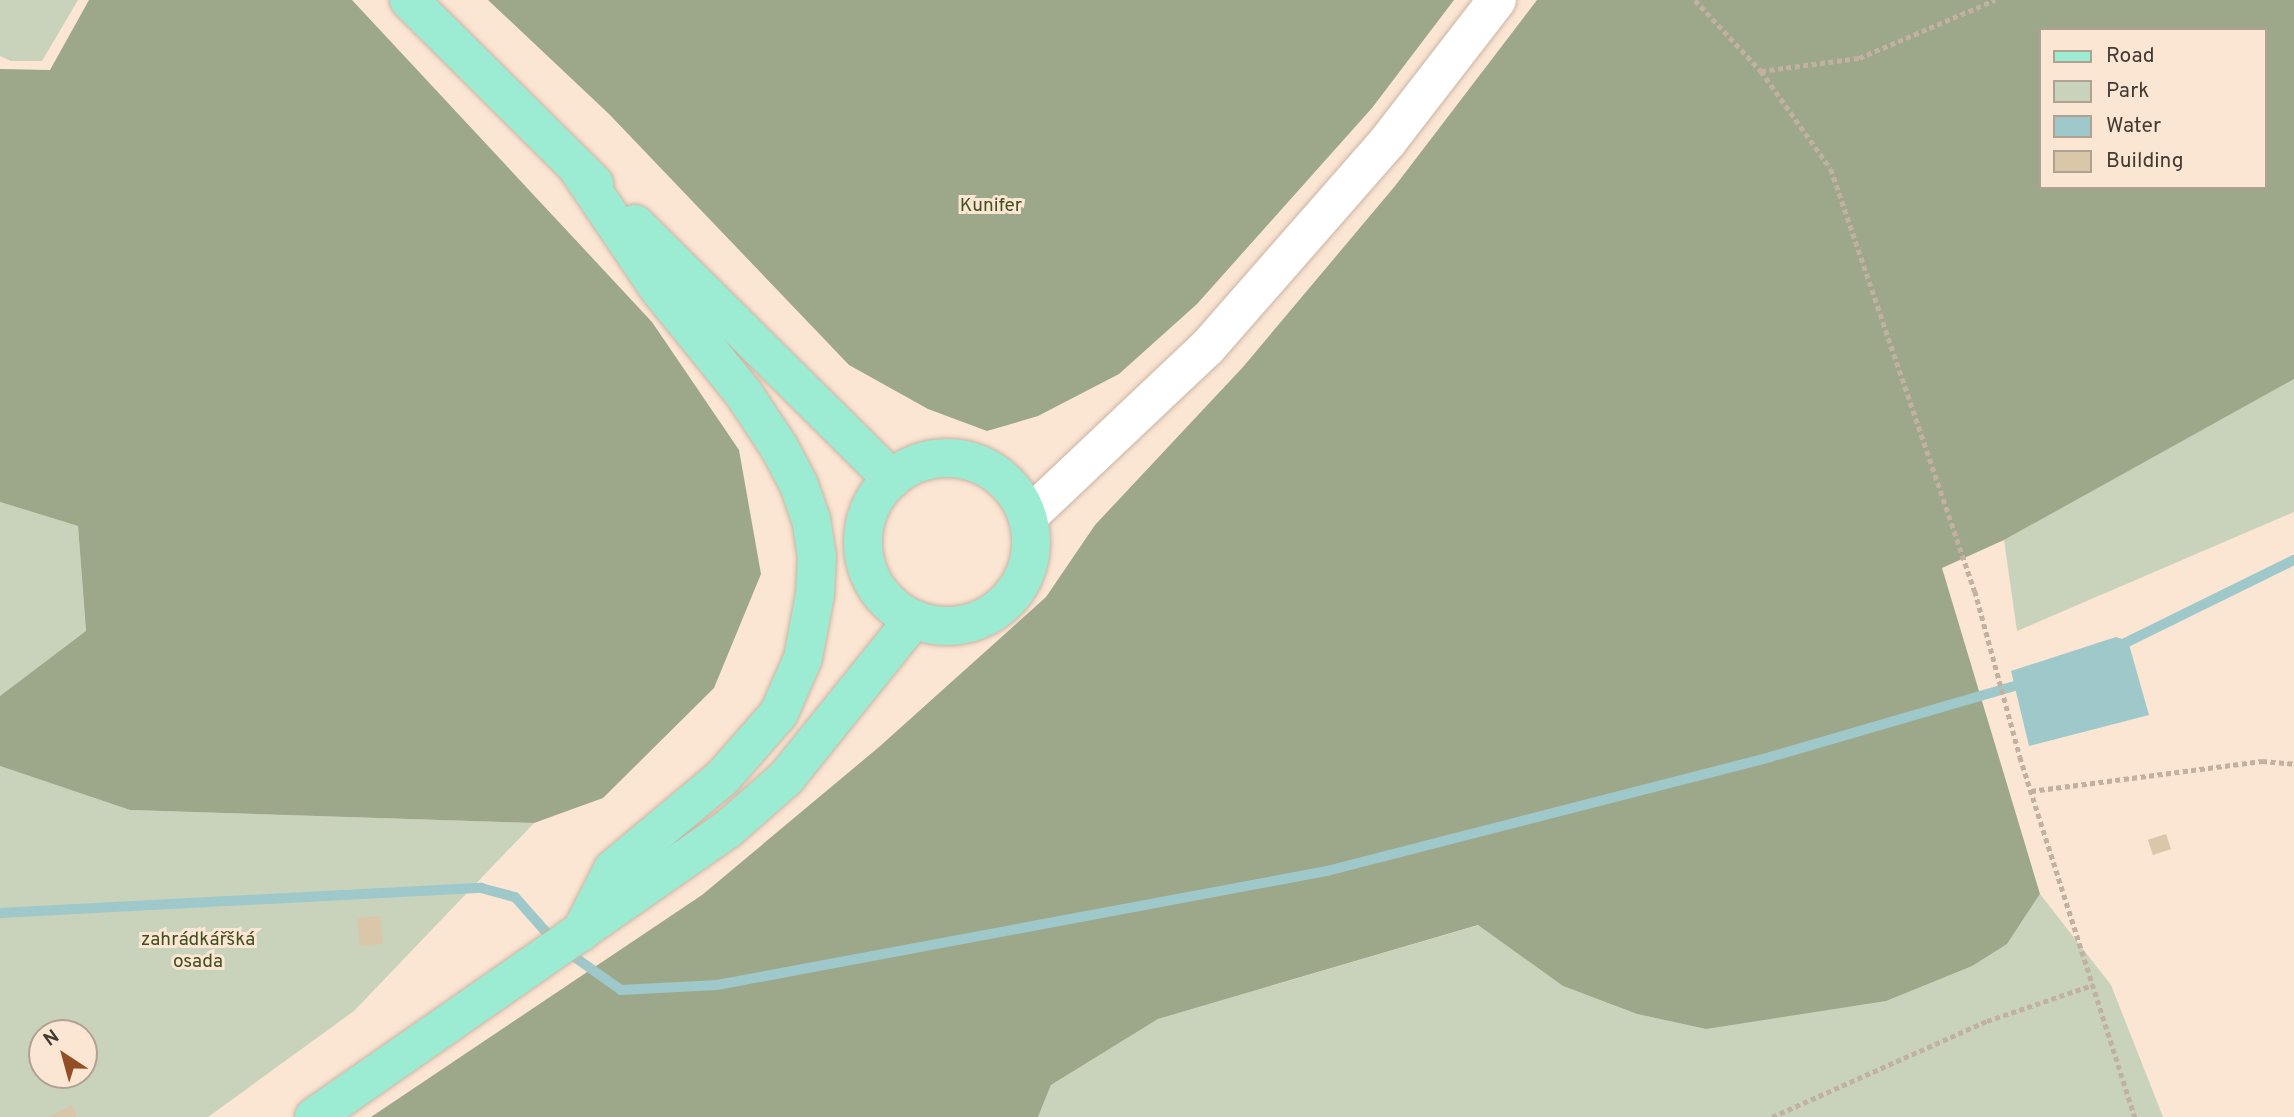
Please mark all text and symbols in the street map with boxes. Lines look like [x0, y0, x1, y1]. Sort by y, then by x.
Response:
legend [2038, 28, 2266, 189]
text: Road [2106, 43, 2155, 70]
text: Park [2106, 78, 2149, 105]
text: Water [2106, 113, 2161, 140]
text: Building [2106, 148, 2184, 175]
park label: Kunifer [960, 196, 1022, 218]
park label: zahrádkářšká osada [141, 930, 255, 974]
north arrow [28, 1019, 98, 1089]
text: N [39, 1025, 64, 1052]

